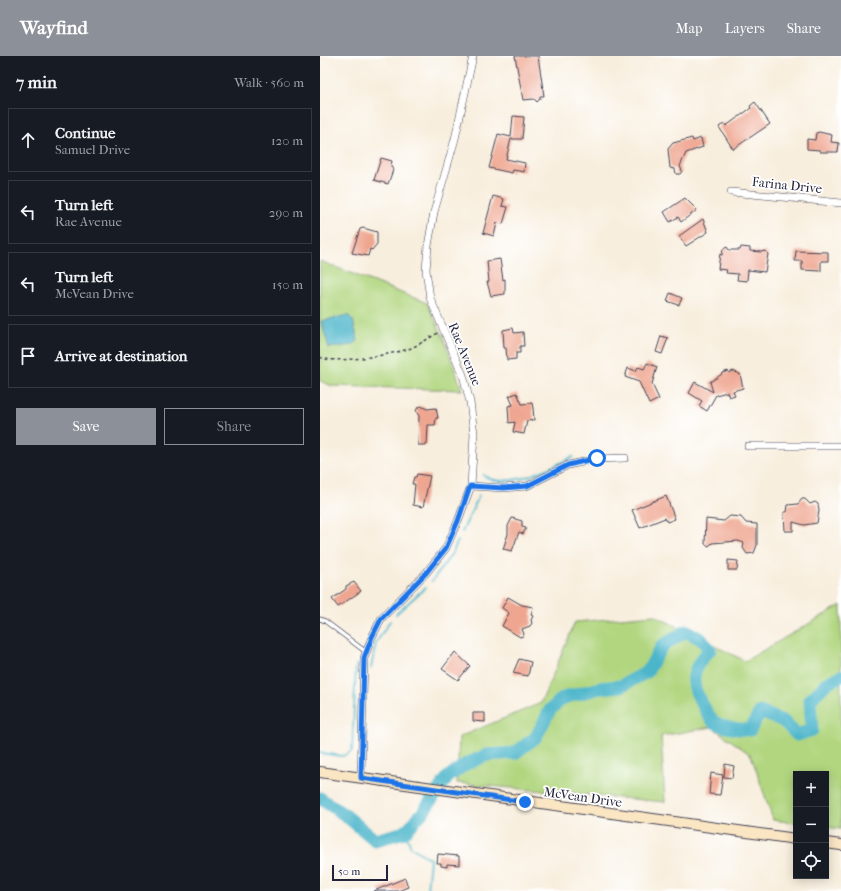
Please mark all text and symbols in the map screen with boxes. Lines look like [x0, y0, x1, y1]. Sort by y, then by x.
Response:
text: Wayfind [20, 17, 88, 39]
text: Map [676, 20, 703, 37]
text: Layers [725, 20, 765, 37]
text: Share [787, 20, 821, 37]
text: 7 min [16, 72, 57, 92]
text: Walk · 560 m [234, 75, 304, 90]
text: Continue [55, 124, 115, 142]
icon: ahead [17, 129, 39, 151]
text: 120 m [271, 133, 303, 148]
text: Samuel Drive [55, 142, 130, 157]
street label: Farina Drive [751, 174, 823, 196]
text: Turn left [55, 196, 113, 214]
icon: left [17, 201, 39, 223]
text: 290 m [269, 205, 303, 220]
text: Rae Avenue [55, 214, 122, 229]
text: Turn left [55, 268, 113, 286]
icon: left [17, 273, 39, 295]
text: 150 m [272, 277, 303, 292]
text: McVean Drive [55, 286, 134, 301]
street label: Rae Avenue [446, 320, 485, 388]
icon: arrive [17, 345, 39, 367]
text: Arrive at destination [55, 347, 187, 365]
button: Save [16, 408, 156, 445]
button: Share [164, 408, 304, 445]
route start [588, 449, 606, 467]
map controls [793, 771, 829, 879]
button: + [793, 771, 829, 807]
street label: McVean Drive [543, 784, 624, 810]
route end [516, 793, 534, 811]
button: − [793, 807, 829, 843]
button: locate [793, 843, 829, 879]
scale bar [332, 863, 388, 882]
text: 50 m [338, 865, 360, 878]

